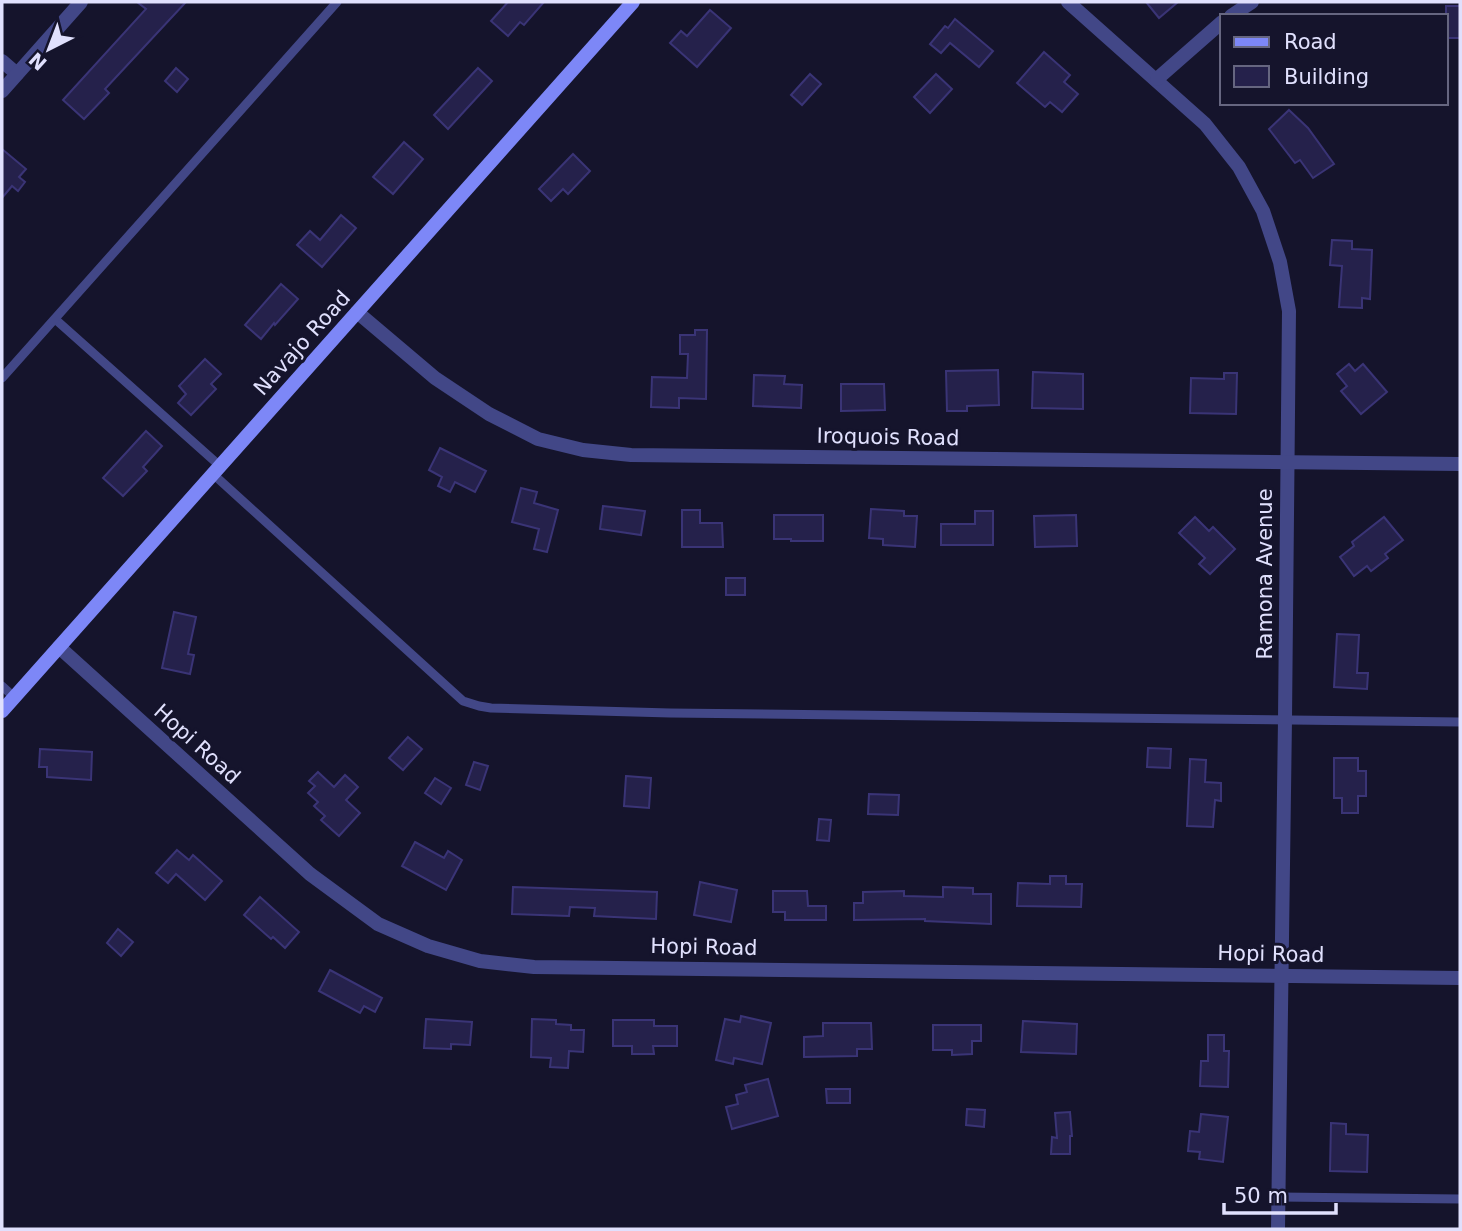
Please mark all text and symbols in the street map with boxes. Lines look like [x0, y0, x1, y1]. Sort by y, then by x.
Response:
north arrow [14, 14, 84, 84]
legend [1220, 14, 1448, 105]
text: Road [1284, 30, 1337, 54]
text: N [24, 48, 51, 75]
text: Building [1284, 65, 1369, 89]
street label: Navajo Road [249, 286, 355, 400]
street label: Iroquois Road [816, 424, 960, 450]
street label: Ramona Avenue [1253, 488, 1277, 660]
street label: Hopi Road [149, 699, 245, 789]
street label: Hopi Road [650, 934, 758, 960]
street label: Hopi Road [1217, 941, 1325, 967]
scale bar [1224, 1172, 1336, 1216]
text: 50 m [1234, 1184, 1288, 1208]

